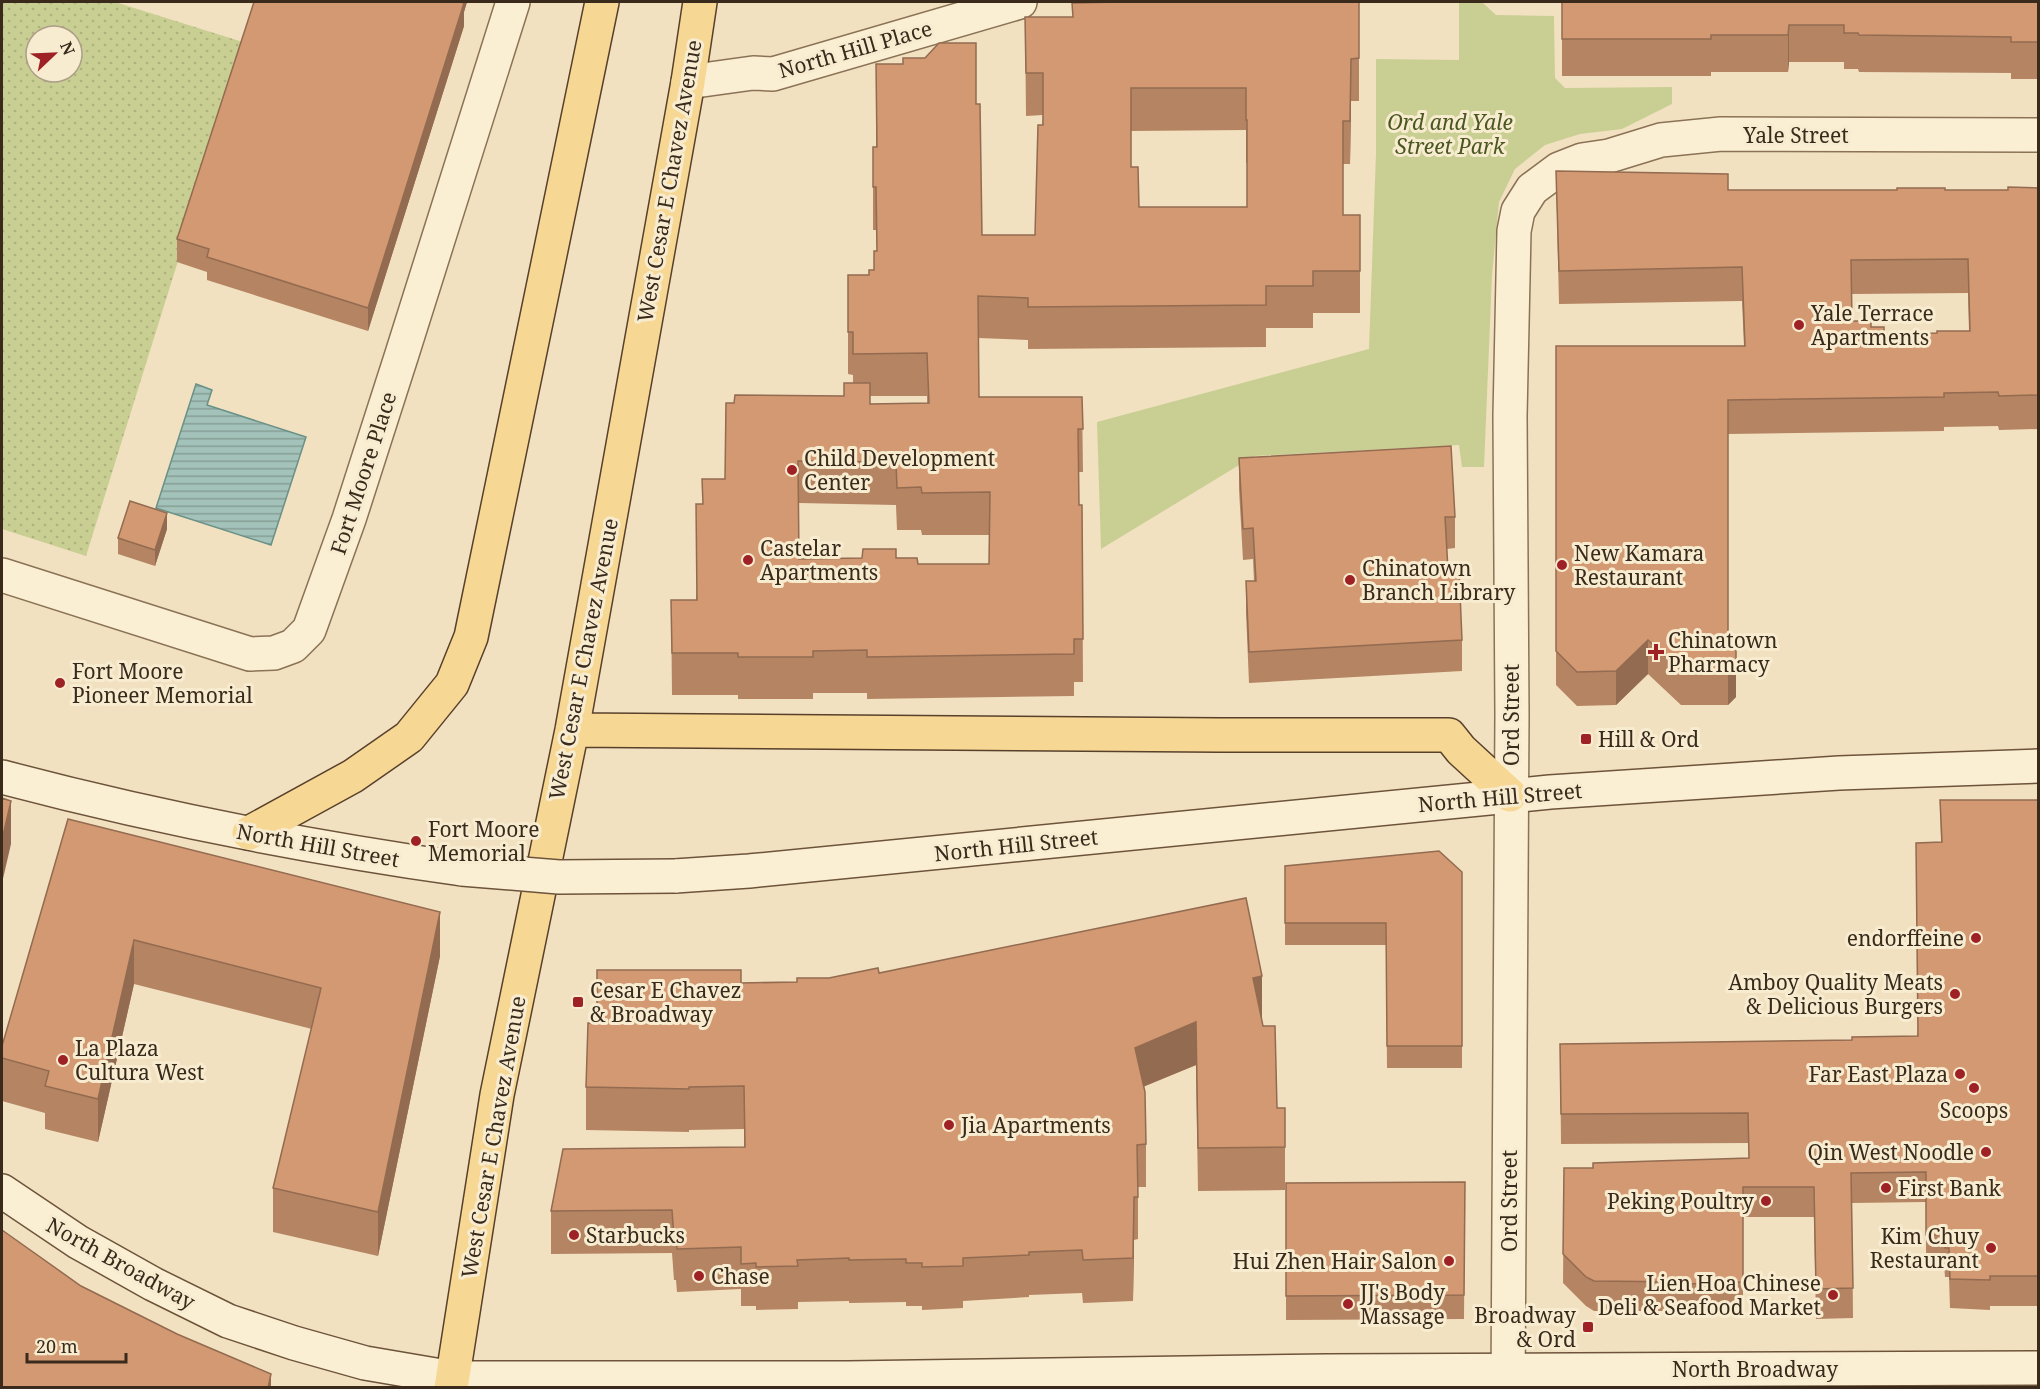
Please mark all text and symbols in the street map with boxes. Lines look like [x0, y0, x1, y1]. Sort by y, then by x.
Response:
street label: North Hill Place [775, 14, 935, 84]
north arrow [24, 24, 84, 84]
text: N [55, 38, 81, 59]
street label: West Cesar E Chavez Avenue [630, 38, 708, 324]
park label: Ord and Yale Street Park [1387, 108, 1513, 160]
street label: Yale Street [1742, 121, 1849, 149]
place label: Yale Terrace Apartments [1810, 299, 1934, 351]
marker: Yale Terrace Apartments [1792, 318, 1806, 332]
street label: Fort Moore Place [323, 388, 403, 558]
place label: Child Development Center [804, 444, 995, 496]
marker: Child Development Center [785, 463, 799, 477]
street label: West Cesar E Chavez Avenue [542, 516, 624, 802]
place label: Castelar Apartments [760, 534, 878, 586]
place label: New Kamara Restaurant [1574, 539, 1704, 591]
marker: Castelar Apartments [741, 553, 755, 567]
place label: Chinatown Branch Library [1362, 554, 1516, 606]
marker: New Kamara Restaurant [1555, 558, 1569, 572]
marker: Chinatown Branch Library [1343, 573, 1357, 587]
place label: Chinatown Pharmacy [1668, 626, 1777, 678]
marker: Chinatown Pharmacy [1649, 645, 1663, 659]
place label: Fort Moore Pioneer Memorial [72, 657, 253, 709]
street label: Ord Street [1497, 664, 1525, 766]
marker: Fort Moore Pioneer Memorial [53, 676, 67, 690]
place label: Hill & Ord [1598, 725, 1699, 753]
marker: Hill & Ord [1579, 732, 1593, 746]
street label: North Hill Street [1417, 776, 1583, 818]
place label: Fort Moore Memorial [428, 815, 539, 867]
street label: North Hill Street [234, 817, 402, 873]
street label: North Hill Street [933, 822, 1099, 868]
marker: Fort Moore Memorial [409, 834, 423, 848]
place label: endorffeine [1847, 924, 1964, 952]
marker: endorffeine [1969, 931, 1983, 945]
place label: Amboy Quality Meats & Delicious Burgers [1728, 968, 1943, 1020]
place label: Cesar E Chavez & Broadway [590, 976, 742, 1028]
marker: Amboy Quality Meats & Delicious Burgers [1948, 987, 1962, 1001]
street label: West Cesar E Chavez Avenue [454, 994, 532, 1280]
marker: Cesar E Chavez & Broadway [571, 995, 585, 1009]
place label: La Plaza Cultura West [75, 1034, 204, 1086]
marker: La Plaza Cultura West [56, 1053, 70, 1067]
place label: Far East Plaza [1808, 1060, 1948, 1088]
marker: Far East Plaza [1953, 1067, 1967, 1081]
marker: Scoops [1967, 1081, 1981, 1095]
place label: Scoops [1940, 1096, 2008, 1124]
place label: Jia Apartments [960, 1111, 1111, 1139]
marker: Jia Apartments [942, 1118, 956, 1132]
place label: Qin West Noodle [1808, 1138, 1974, 1166]
marker: Qin West Noodle [1979, 1145, 1993, 1159]
street label: Ord Street [1495, 1150, 1523, 1252]
place label: First Bank [1898, 1174, 2001, 1202]
marker: First Bank [1879, 1181, 1893, 1195]
place label: Peking Poultry [1607, 1187, 1754, 1215]
marker: Peking Poultry [1759, 1194, 1773, 1208]
street label: North Broadway [42, 1211, 201, 1316]
place label: Starbucks [586, 1221, 685, 1249]
place label: Kim Chuy Restaurant [1870, 1222, 1979, 1274]
marker: Starbucks [567, 1228, 581, 1242]
marker: Kim Chuy Restaurant [1984, 1241, 1998, 1255]
place label: Hui Zhen Hair Salon [1233, 1247, 1437, 1275]
marker: Hui Zhen Hair Salon [1442, 1254, 1456, 1268]
place label: Chase [711, 1262, 770, 1290]
marker: Chase [692, 1269, 706, 1283]
place label: Lien Hoa Chinese Deli & Seafood Market [1598, 1269, 1821, 1321]
place label: JJ's Body Massage [1359, 1278, 1445, 1330]
marker: Lien Hoa Chinese Deli & Seafood Market [1826, 1288, 1840, 1302]
marker: JJ's Body Massage [1341, 1297, 1355, 1311]
place label: Broadway & Ord [1474, 1301, 1576, 1353]
marker: Broadway & Ord [1581, 1320, 1595, 1334]
scale bar [27, 1326, 126, 1364]
text: 20 m [36, 1334, 78, 1358]
street label: North Broadway [1672, 1355, 1838, 1383]

